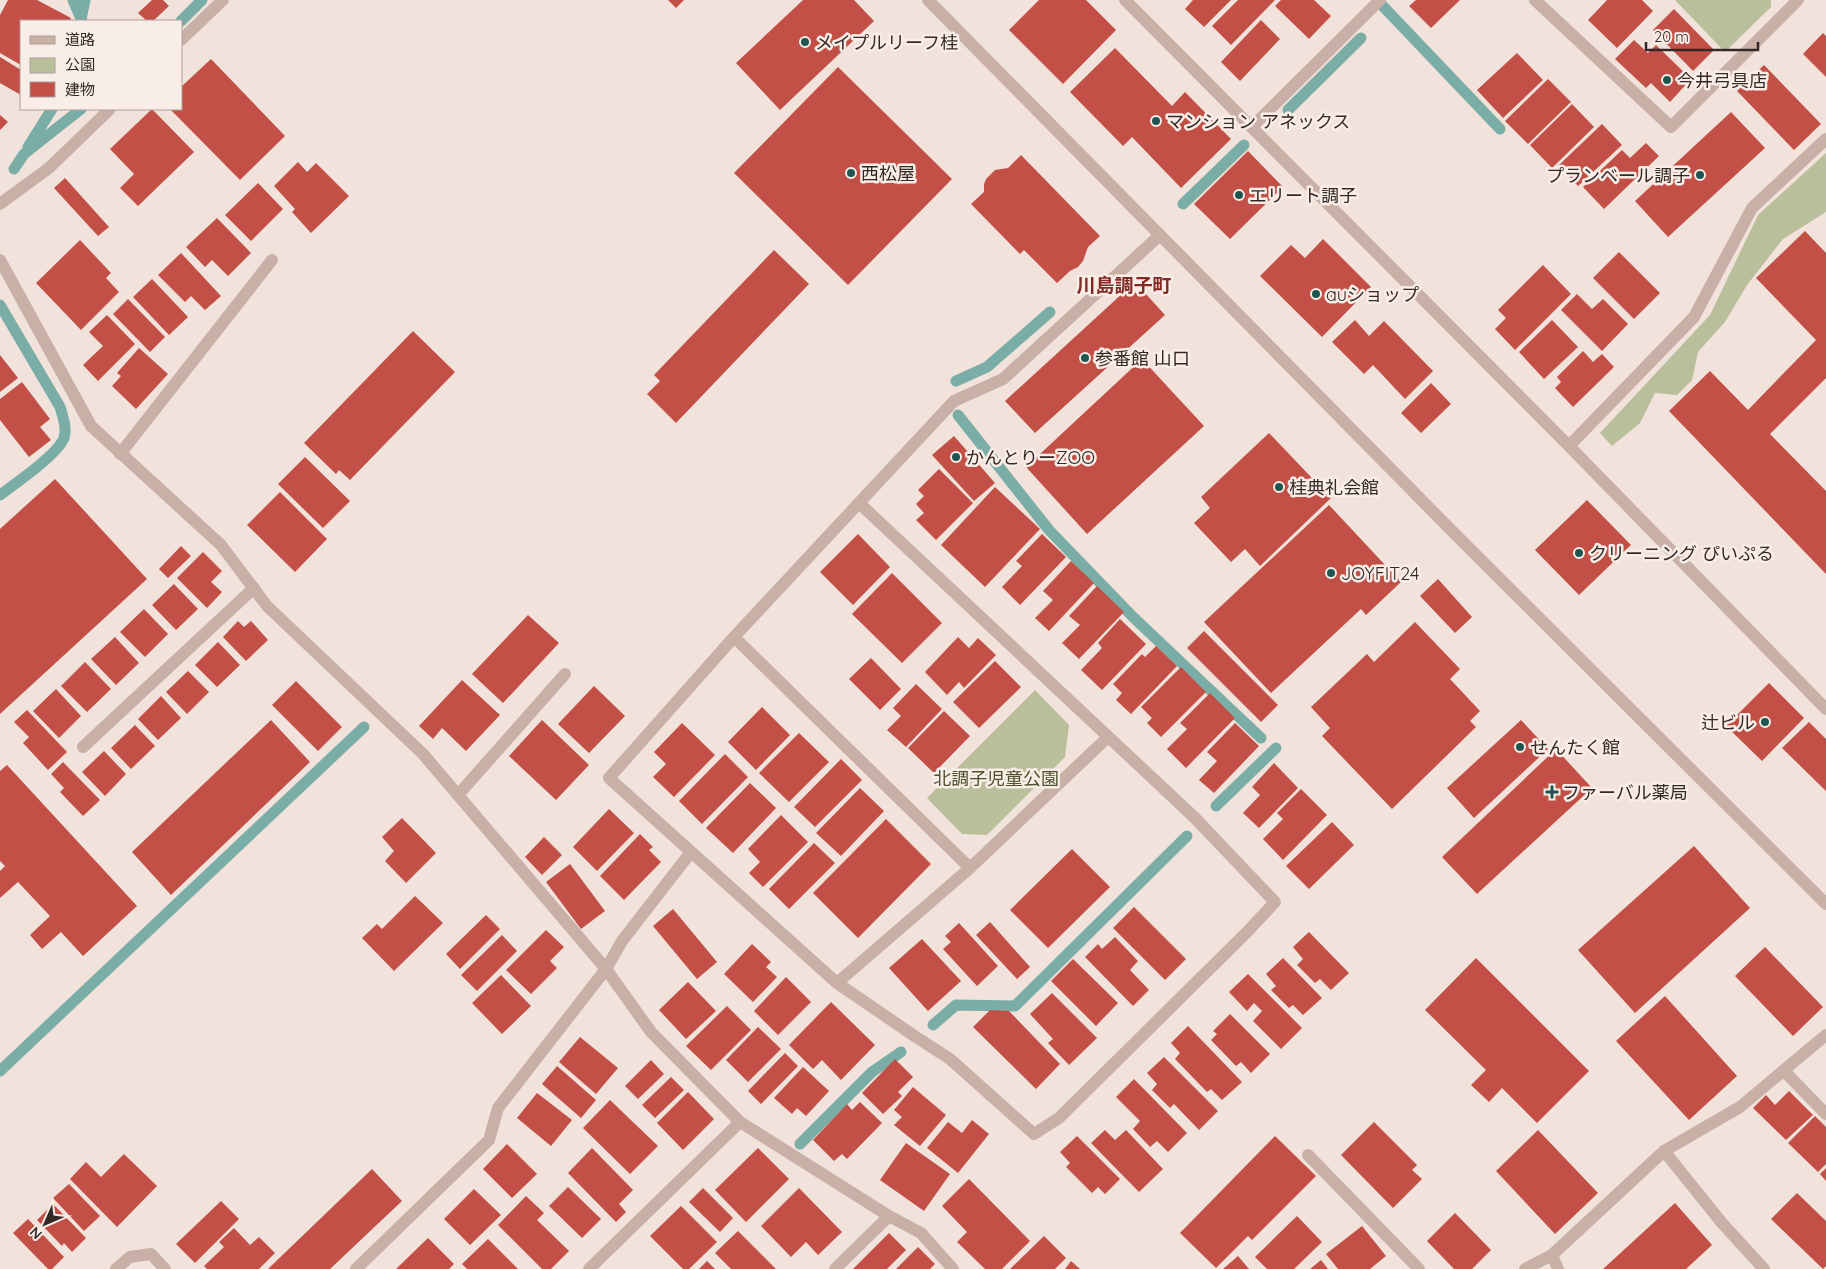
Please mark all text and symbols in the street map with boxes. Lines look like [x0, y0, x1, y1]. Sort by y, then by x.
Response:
legend [20, 20, 182, 110]
scale bar [1646, 20, 1758, 52]
text: 20 m [1654, 27, 1689, 46]
text: 道路 [65, 30, 95, 49]
place label: メイプルリーフ桂 [815, 31, 958, 54]
marker: メイプルリーフ桂 [799, 36, 811, 48]
text: 公園 [65, 55, 95, 74]
place label: 今井弓具店 [1677, 69, 1767, 92]
marker: 今井弓具店 [1661, 74, 1673, 86]
text: 建物 [65, 80, 95, 99]
place label: マンション アネックス [1166, 110, 1350, 133]
marker: マンション アネックス [1150, 115, 1162, 127]
place label: 西松屋 [861, 162, 915, 185]
place label: プランベール調子 [1546, 164, 1690, 187]
marker: 西松屋 [845, 167, 857, 179]
marker: プランベール調子 [1694, 169, 1706, 181]
place label: エリート調子 [1249, 184, 1357, 207]
marker: エリート調子 [1233, 189, 1245, 201]
district label: 川島調子町 [1076, 273, 1172, 297]
place label: auショップ [1326, 283, 1419, 306]
marker: auショップ [1310, 288, 1322, 300]
place label: 参番館 山口 [1095, 347, 1190, 370]
marker: 参番館 山口 [1079, 352, 1091, 364]
place label: かんとりーZOO [966, 446, 1095, 469]
marker: かんとりーZOO [950, 451, 962, 463]
place label: 桂典礼会館 [1289, 476, 1379, 499]
marker: 桂典礼会館 [1273, 481, 1285, 493]
place label: クリーニング ぴいぷる [1589, 542, 1774, 565]
marker: クリーニング ぴいぷる [1573, 547, 1585, 559]
place label: JOYFIT24 [1341, 562, 1419, 585]
marker: JOYFIT24 [1325, 567, 1337, 579]
place label: 辻ビル [1701, 711, 1755, 734]
marker: 辻ビル [1759, 716, 1771, 728]
place label: せんたく館 [1530, 736, 1620, 759]
marker: せんたく館 [1514, 741, 1526, 753]
park label: 北調子児童公園 [933, 767, 1059, 790]
place label: ファーバル薬局 [1562, 781, 1688, 804]
marker: ファーバル薬局 [1546, 786, 1558, 798]
north arrow [20, 1199, 70, 1249]
text: N [26, 1223, 46, 1243]

